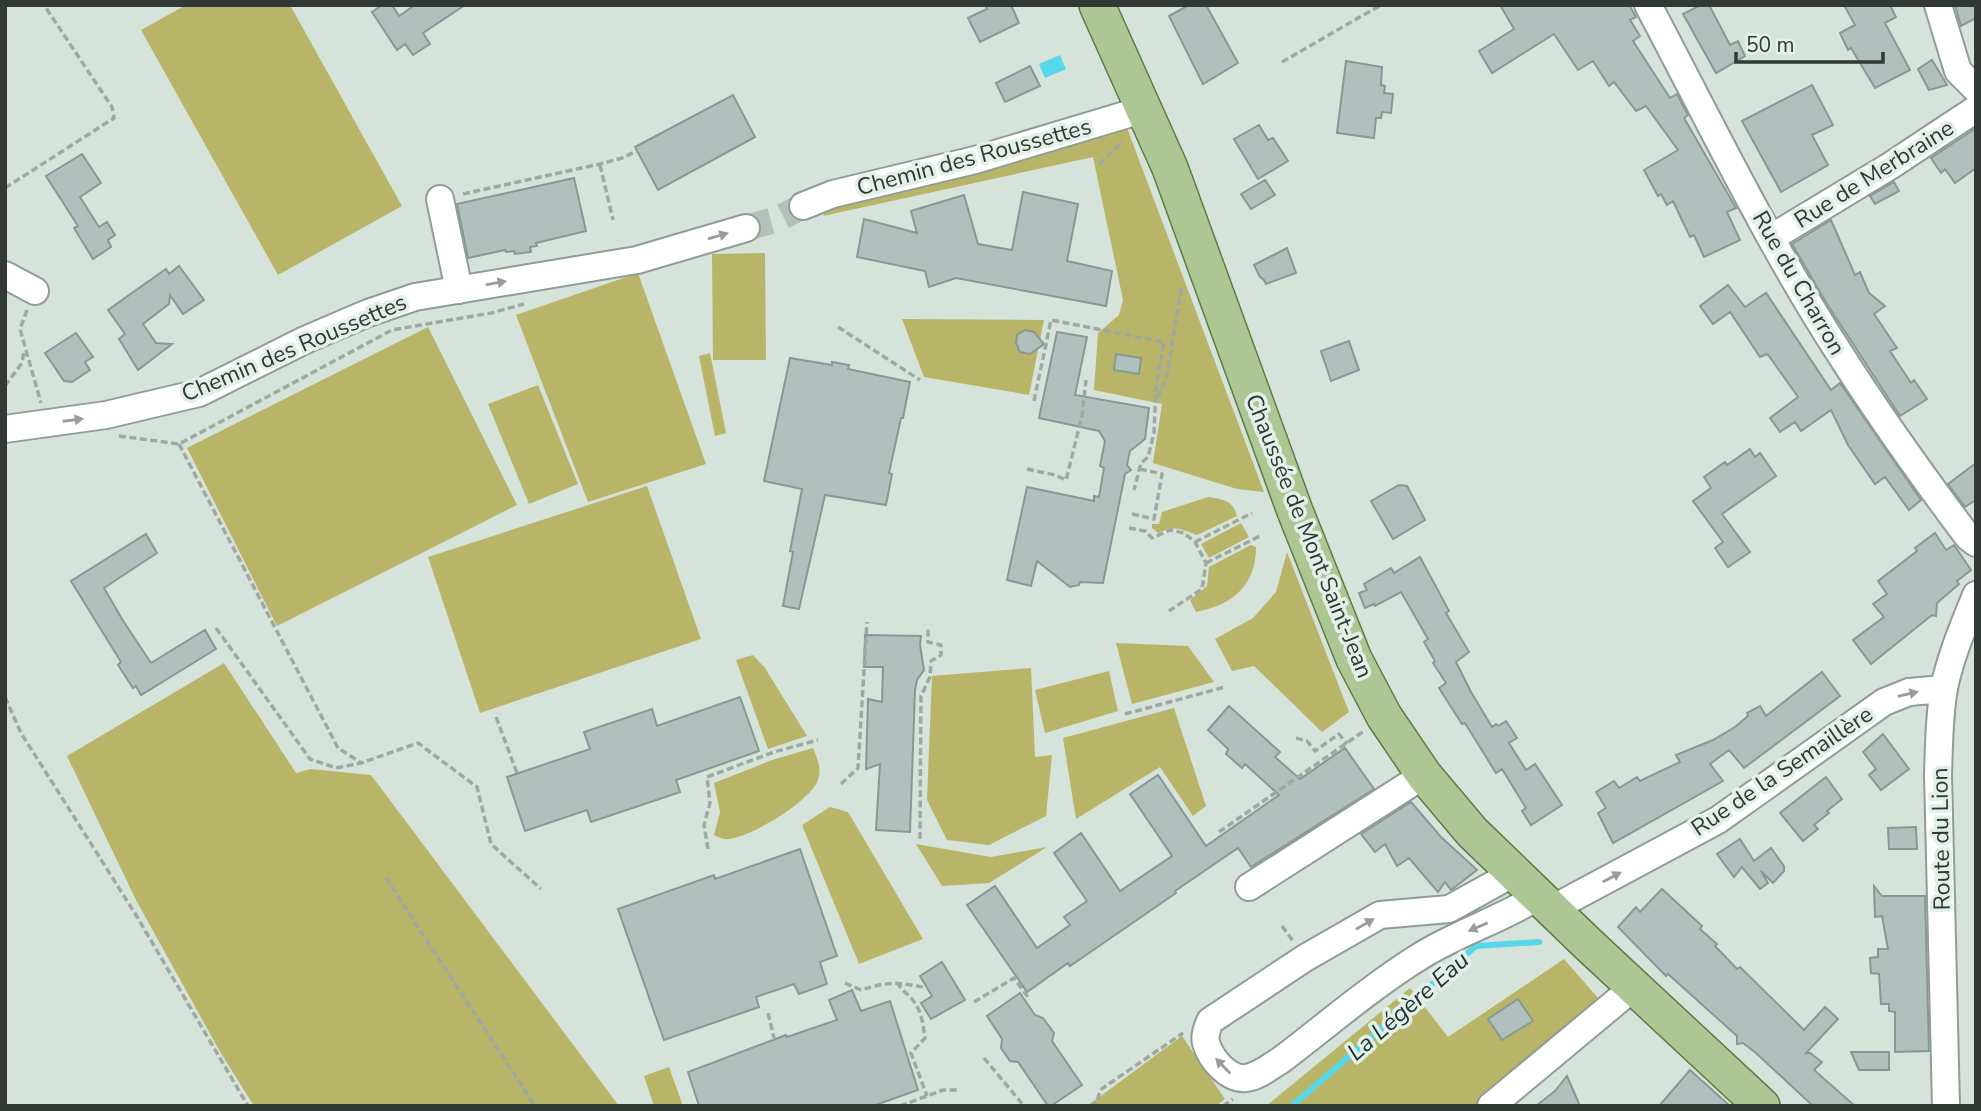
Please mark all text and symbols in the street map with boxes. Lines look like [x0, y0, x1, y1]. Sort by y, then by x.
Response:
scale bar [1736, 21, 1883, 65]
text: 50 m [1746, 31, 1795, 59]
street label: Chemin des Roussettes [853, 111, 1095, 203]
street label: Rue de Merbraine [1788, 113, 1960, 235]
street label: Rue du Charron [1745, 205, 1853, 361]
one-way arrow [708, 230, 729, 240]
one-way arrow [485, 277, 507, 288]
street label: Chemin des Roussettes [177, 287, 411, 409]
street label: Chaussée de Mont Saint-Jean [1238, 389, 1380, 683]
one-way arrow [62, 414, 84, 425]
one-way arrow [1898, 688, 1920, 699]
street label: Rue de la Semaillère [1685, 699, 1879, 843]
street label: Route du Lion [1924, 767, 1958, 911]
one-way arrow [1602, 871, 1622, 882]
one-way arrow [1355, 918, 1374, 930]
one-way arrow [1468, 921, 1488, 933]
water label: La Légère Eau [1340, 944, 1476, 1068]
one-way arrow [1214, 1057, 1231, 1074]

